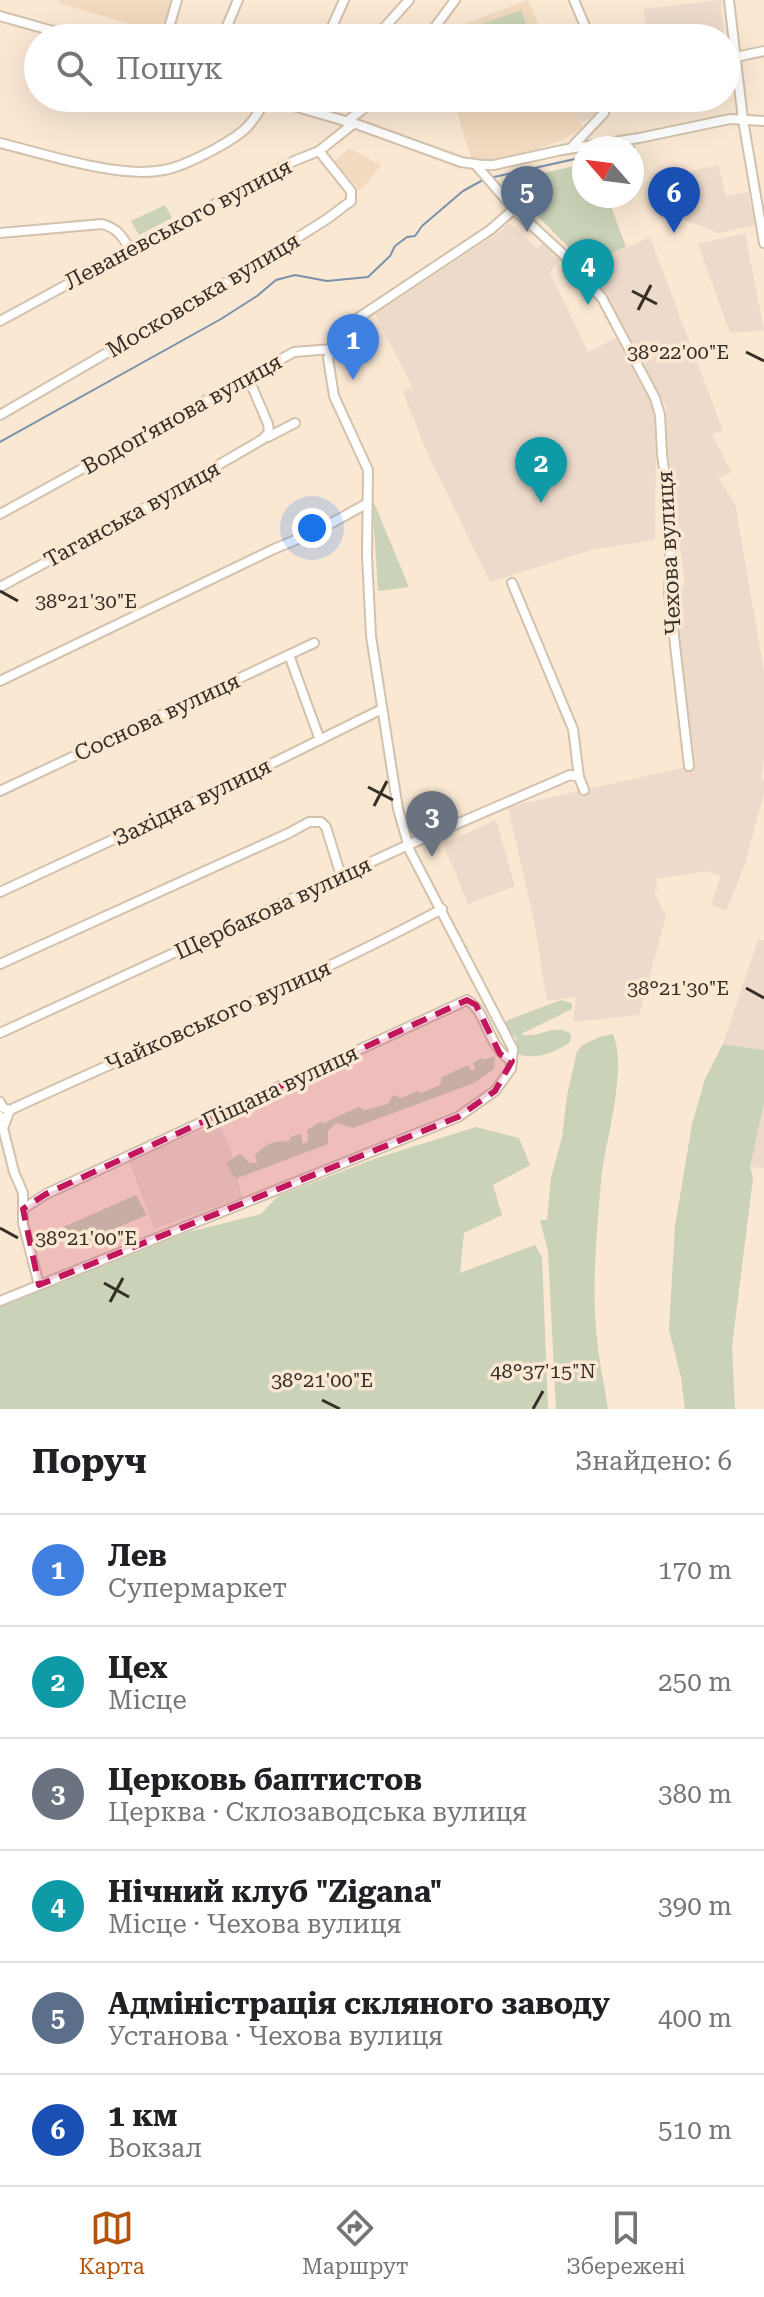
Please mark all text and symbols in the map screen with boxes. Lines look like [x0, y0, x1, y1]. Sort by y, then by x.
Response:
search box [24, 24, 740, 112]
icon: search [52, 46, 96, 90]
text: Пошук [116, 51, 223, 86]
north arrow [572, 136, 644, 208]
street label: Леваневського вулиця [60, 153, 296, 295]
pin: 5 [501, 166, 553, 232]
pin: 6 [648, 167, 700, 233]
street label: Московська вулиця [102, 227, 304, 363]
pin: 4 [562, 239, 614, 305]
pin: 1 [327, 314, 379, 380]
text: 38°22'00"E [627, 340, 729, 364]
street label: Водоп’янова вулиця [78, 349, 286, 479]
pin: 2 [515, 437, 567, 503]
street label: Таганська вулиця [40, 455, 224, 573]
street label: Чехова вулиця [652, 470, 686, 636]
your location [292, 508, 332, 548]
text: 38°21'30"E [35, 589, 137, 613]
street label: Соснова вулиця [70, 668, 244, 766]
street label: Західна вулиця [109, 753, 275, 851]
pin: 3 [406, 791, 458, 857]
street label: Щербакова вулиця [171, 852, 375, 964]
street label: Чайковського вулиця [101, 955, 335, 1077]
text: 38°21'30"E [627, 976, 729, 1000]
street label: Піщана вулиця [198, 1040, 362, 1134]
text: 38°21'00"E [35, 1226, 137, 1250]
text: 48°37'15"N [490, 1359, 596, 1383]
text: 38°21'00"E [271, 1368, 373, 1392]
text: Поруч [32, 1441, 147, 1481]
text: Знайдено: 6 [575, 1446, 732, 1476]
text: Лев [108, 1538, 167, 1573]
text: 1 [51, 1555, 65, 1585]
text: 170 m [658, 1555, 732, 1585]
text: Супермаркет [108, 1573, 287, 1603]
text: Цех [108, 1650, 168, 1685]
text: 2 [51, 1667, 65, 1697]
text: 250 m [658, 1667, 732, 1697]
text: Місце [108, 1685, 187, 1715]
text: Церковь баптистов [108, 1762, 422, 1797]
text: 3 [51, 1779, 65, 1809]
text: 380 m [658, 1779, 732, 1809]
text: Церква · Склозаводська вулиця [108, 1797, 527, 1827]
text: Нічний клуб "Zigana" [108, 1874, 442, 1909]
text: 4 [51, 1891, 65, 1921]
text: 390 m [658, 1891, 732, 1921]
text: Місце · Чехова вулиця [108, 1909, 402, 1939]
text: Адміністрація скляного заводу [108, 1986, 610, 2021]
text: 5 [51, 2003, 65, 2033]
text: 400 m [658, 2003, 732, 2033]
text: Установа · Чехова вулиця [108, 2021, 443, 2051]
text: 1 км [108, 2098, 177, 2133]
text: 6 [51, 2115, 65, 2145]
text: 510 m [658, 2115, 732, 2145]
text: Вокзал [108, 2133, 202, 2163]
tab: Карта [79, 2206, 145, 2279]
tab: Маршрут [302, 2206, 409, 2279]
tab: Збережені [566, 2206, 685, 2279]

